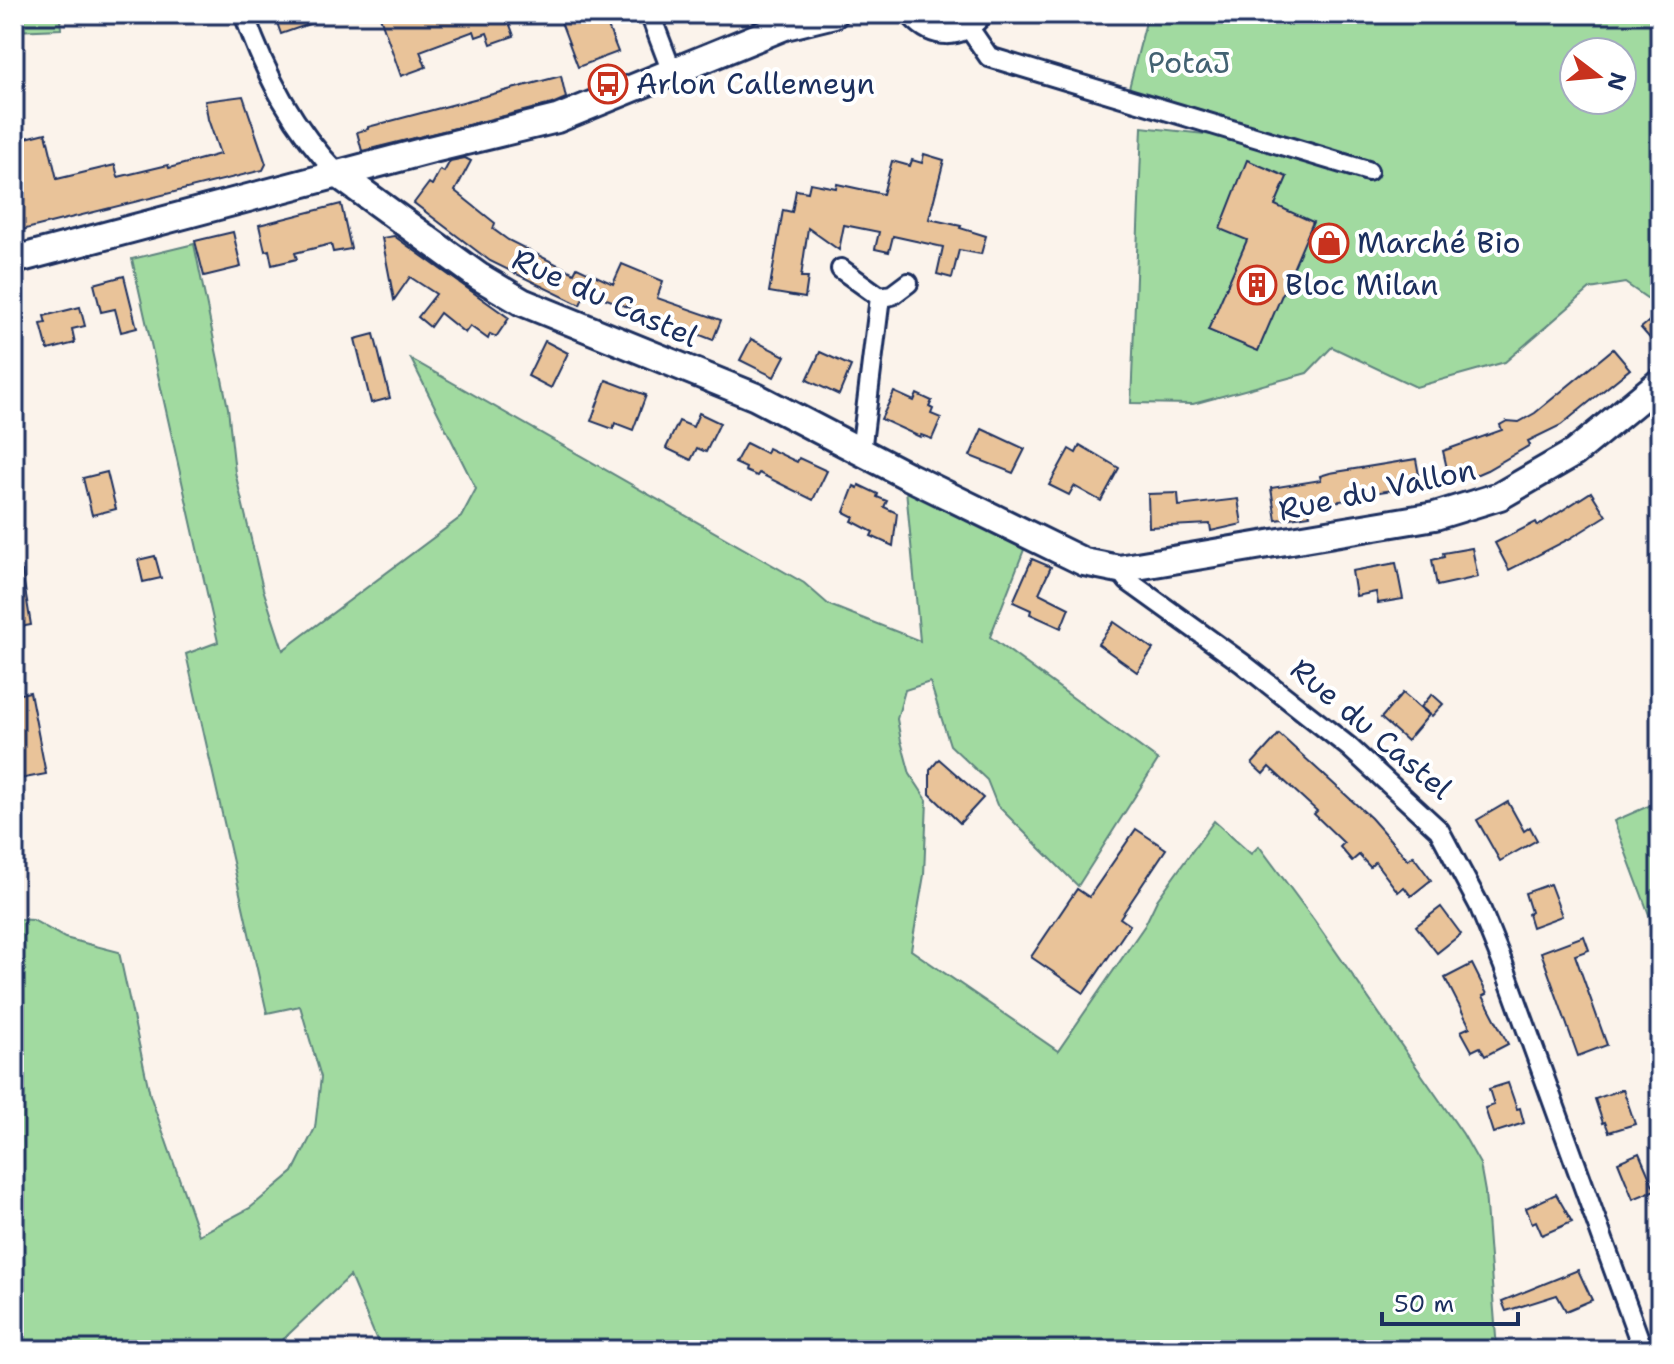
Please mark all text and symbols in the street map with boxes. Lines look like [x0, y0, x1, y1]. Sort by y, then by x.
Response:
north arrow [1558, 36, 1638, 116]
park label: PotaJ [1148, 42, 1230, 83]
bus stop icon: Arlon Callemeyn [587, 63, 629, 105]
place label: Arlon Callemeyn [636, 63, 875, 104]
text: N [1600, 69, 1633, 94]
shop icon: Marché Bio [1308, 222, 1350, 264]
place label: Marché Bio [1357, 222, 1521, 263]
street label: Rue du Castel [506, 238, 705, 357]
building icon: Bloc Milan [1236, 264, 1278, 306]
place label: Bloc Milan [1285, 264, 1438, 305]
street label: Rue du Vallon [1275, 449, 1479, 530]
street label: Rue du Castel [1282, 649, 1461, 808]
scale bar [1382, 1276, 1518, 1326]
text: 50 m [1394, 1288, 1454, 1320]

